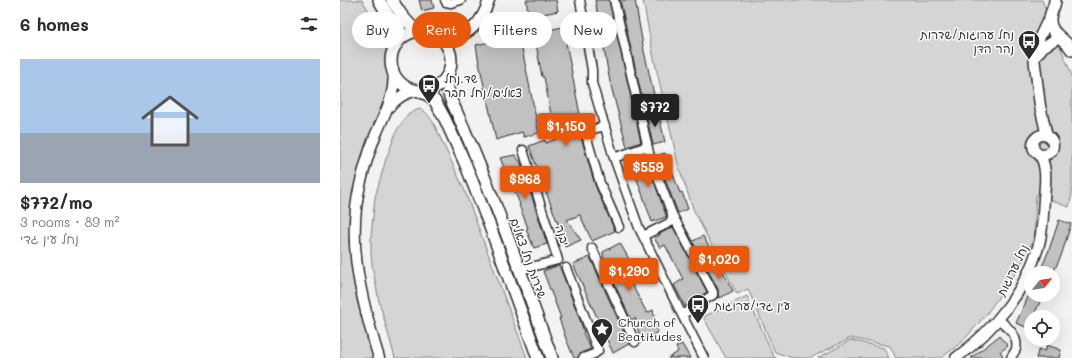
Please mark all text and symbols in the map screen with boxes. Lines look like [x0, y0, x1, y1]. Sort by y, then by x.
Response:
chip: Buy [352, 12, 404, 48]
chip: Rent [412, 12, 471, 48]
chip: Filters [479, 12, 552, 48]
chip: New [560, 12, 617, 48]
text: 6 homes [20, 13, 89, 35]
icon: filters [298, 13, 320, 35]
place label: נחל ערוגות/שדרות נהר הדן [919, 26, 1014, 57]
bus stop icon: נחל ערוגות/שדרות נהר הדן [1016, 28, 1042, 61]
place label: שד.נחל צאלים/נחל חבר [444, 70, 522, 100]
bus stop icon: שד.נחל צאלים/נחל חבר [416, 72, 442, 105]
icon: home [134, 85, 206, 157]
pin: $772 [631, 94, 679, 128]
text: $772 [640, 98, 670, 115]
pin: $1,150 [533, 113, 599, 147]
text: $1,150 [546, 117, 586, 134]
pin: $559 [624, 154, 672, 188]
text: $559 [632, 158, 664, 175]
pin: $968 [501, 166, 549, 200]
text: $968 [509, 170, 541, 187]
text: $772/mo [20, 191, 93, 213]
text: 3 rooms · 89 m² [20, 213, 119, 230]
street label: שדרות נחל צאלים [507, 215, 551, 301]
street label: יבנה [552, 223, 574, 247]
text: נחל עין גדי [20, 230, 79, 247]
street label: נחל ערוגות [992, 241, 1031, 300]
pin: $1,020 [686, 246, 752, 280]
text: $1,020 [698, 250, 740, 267]
pin: $1,290 [596, 258, 662, 292]
text: $1,290 [608, 262, 650, 279]
north arrow [1024, 266, 1060, 302]
map controls [1024, 266, 1060, 346]
bus stop icon: עין גדי/ערוגות [685, 292, 711, 325]
place label: עין גדי/ערוגות [713, 297, 790, 313]
button: locate [1024, 310, 1060, 346]
place label: Church of Beatitudes [618, 314, 682, 344]
place icon: Church of Beatitudes [589, 316, 615, 349]

